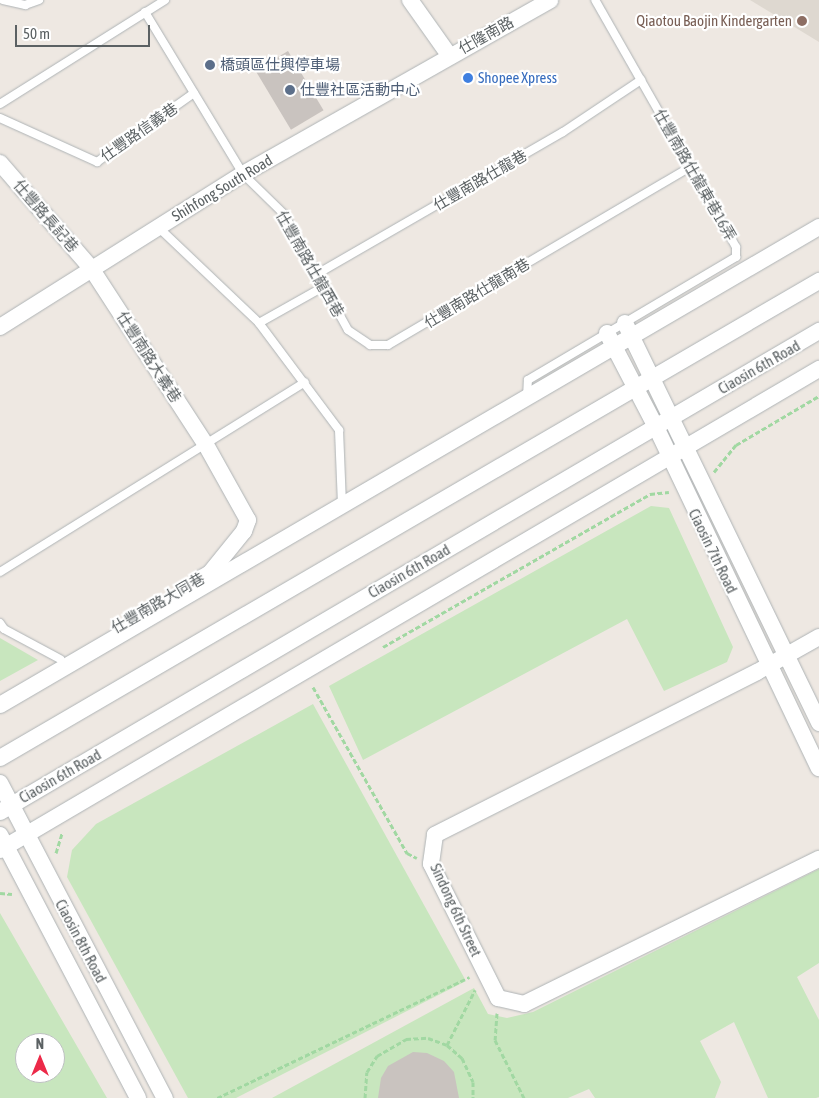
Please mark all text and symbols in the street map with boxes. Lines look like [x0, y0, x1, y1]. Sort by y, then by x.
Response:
place label: Qiaotou Baojin Kindergarten [636, 12, 792, 30]
street label: 仕隆南路 [455, 13, 517, 57]
scale bar [18, 15, 152, 47]
marker: Qiaotou Baojin Kindergarten [796, 15, 808, 27]
text: 50 m [23, 25, 50, 42]
place label: 橋頭區仕興停車場 [220, 56, 340, 74]
marker: 橋頭區仕興停車場 [204, 59, 216, 71]
place label: Shopee Xpress [478, 69, 557, 87]
marker: Shopee Xpress [462, 72, 474, 84]
place label: 仕豐社區活動中心 [300, 81, 420, 99]
marker: 仕豐社區活動中心 [284, 84, 296, 96]
street label: 仕豐路信義巷 [97, 99, 181, 165]
street label: 仕豐南路仕龍東巷16弄 [650, 106, 740, 244]
street label: 仕豐南路仕龍巷 [430, 146, 530, 214]
street label: Shihfong South Road [168, 151, 276, 225]
street label: 仕豐路長記巷 [10, 176, 82, 256]
street label: 仕豐南路仕龍西巷 [272, 208, 348, 320]
street label: 仕豐南路仕龍南巷 [421, 254, 533, 332]
street label: 仕豐南路大義巷 [113, 308, 185, 406]
street label: Ciaosin 6th Road [715, 336, 803, 398]
street label: Ciaosin 7th Road [685, 506, 741, 596]
street label: Ciaosin 6th Road [365, 540, 453, 602]
street label: 仕豐南路大同巷 [108, 569, 208, 637]
street label: Ciaosin 6th Road [16, 745, 104, 807]
street label: Sindong 6th Street [427, 861, 485, 959]
street label: Ciaosin 8th Road [52, 896, 110, 986]
north arrow [15, 1033, 65, 1083]
text: N [36, 1036, 44, 1052]

